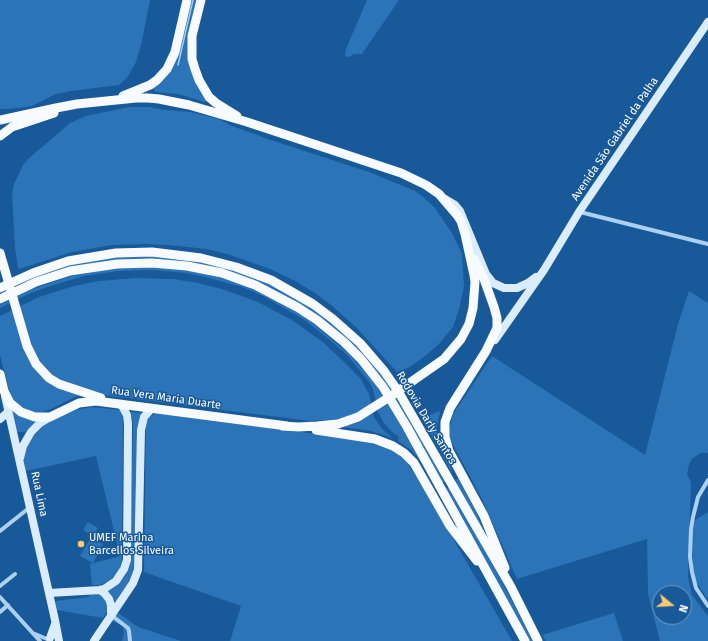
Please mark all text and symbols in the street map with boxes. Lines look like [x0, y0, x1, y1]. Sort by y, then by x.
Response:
street label: Avenida São Gabriel da Palha [569, 75, 661, 203]
street label: Rodovia Darly Santos [393, 369, 459, 467]
street label: Rua Vera Maria Duarte [110, 384, 222, 412]
street label: Rua Lima [28, 470, 50, 518]
place label: UMEF Marina Barcellos Silveira [89, 531, 174, 557]
marker: UMEF Marina Barcellos Silveira [76, 539, 86, 549]
north arrow [652, 585, 692, 625]
text: N [676, 603, 690, 614]

